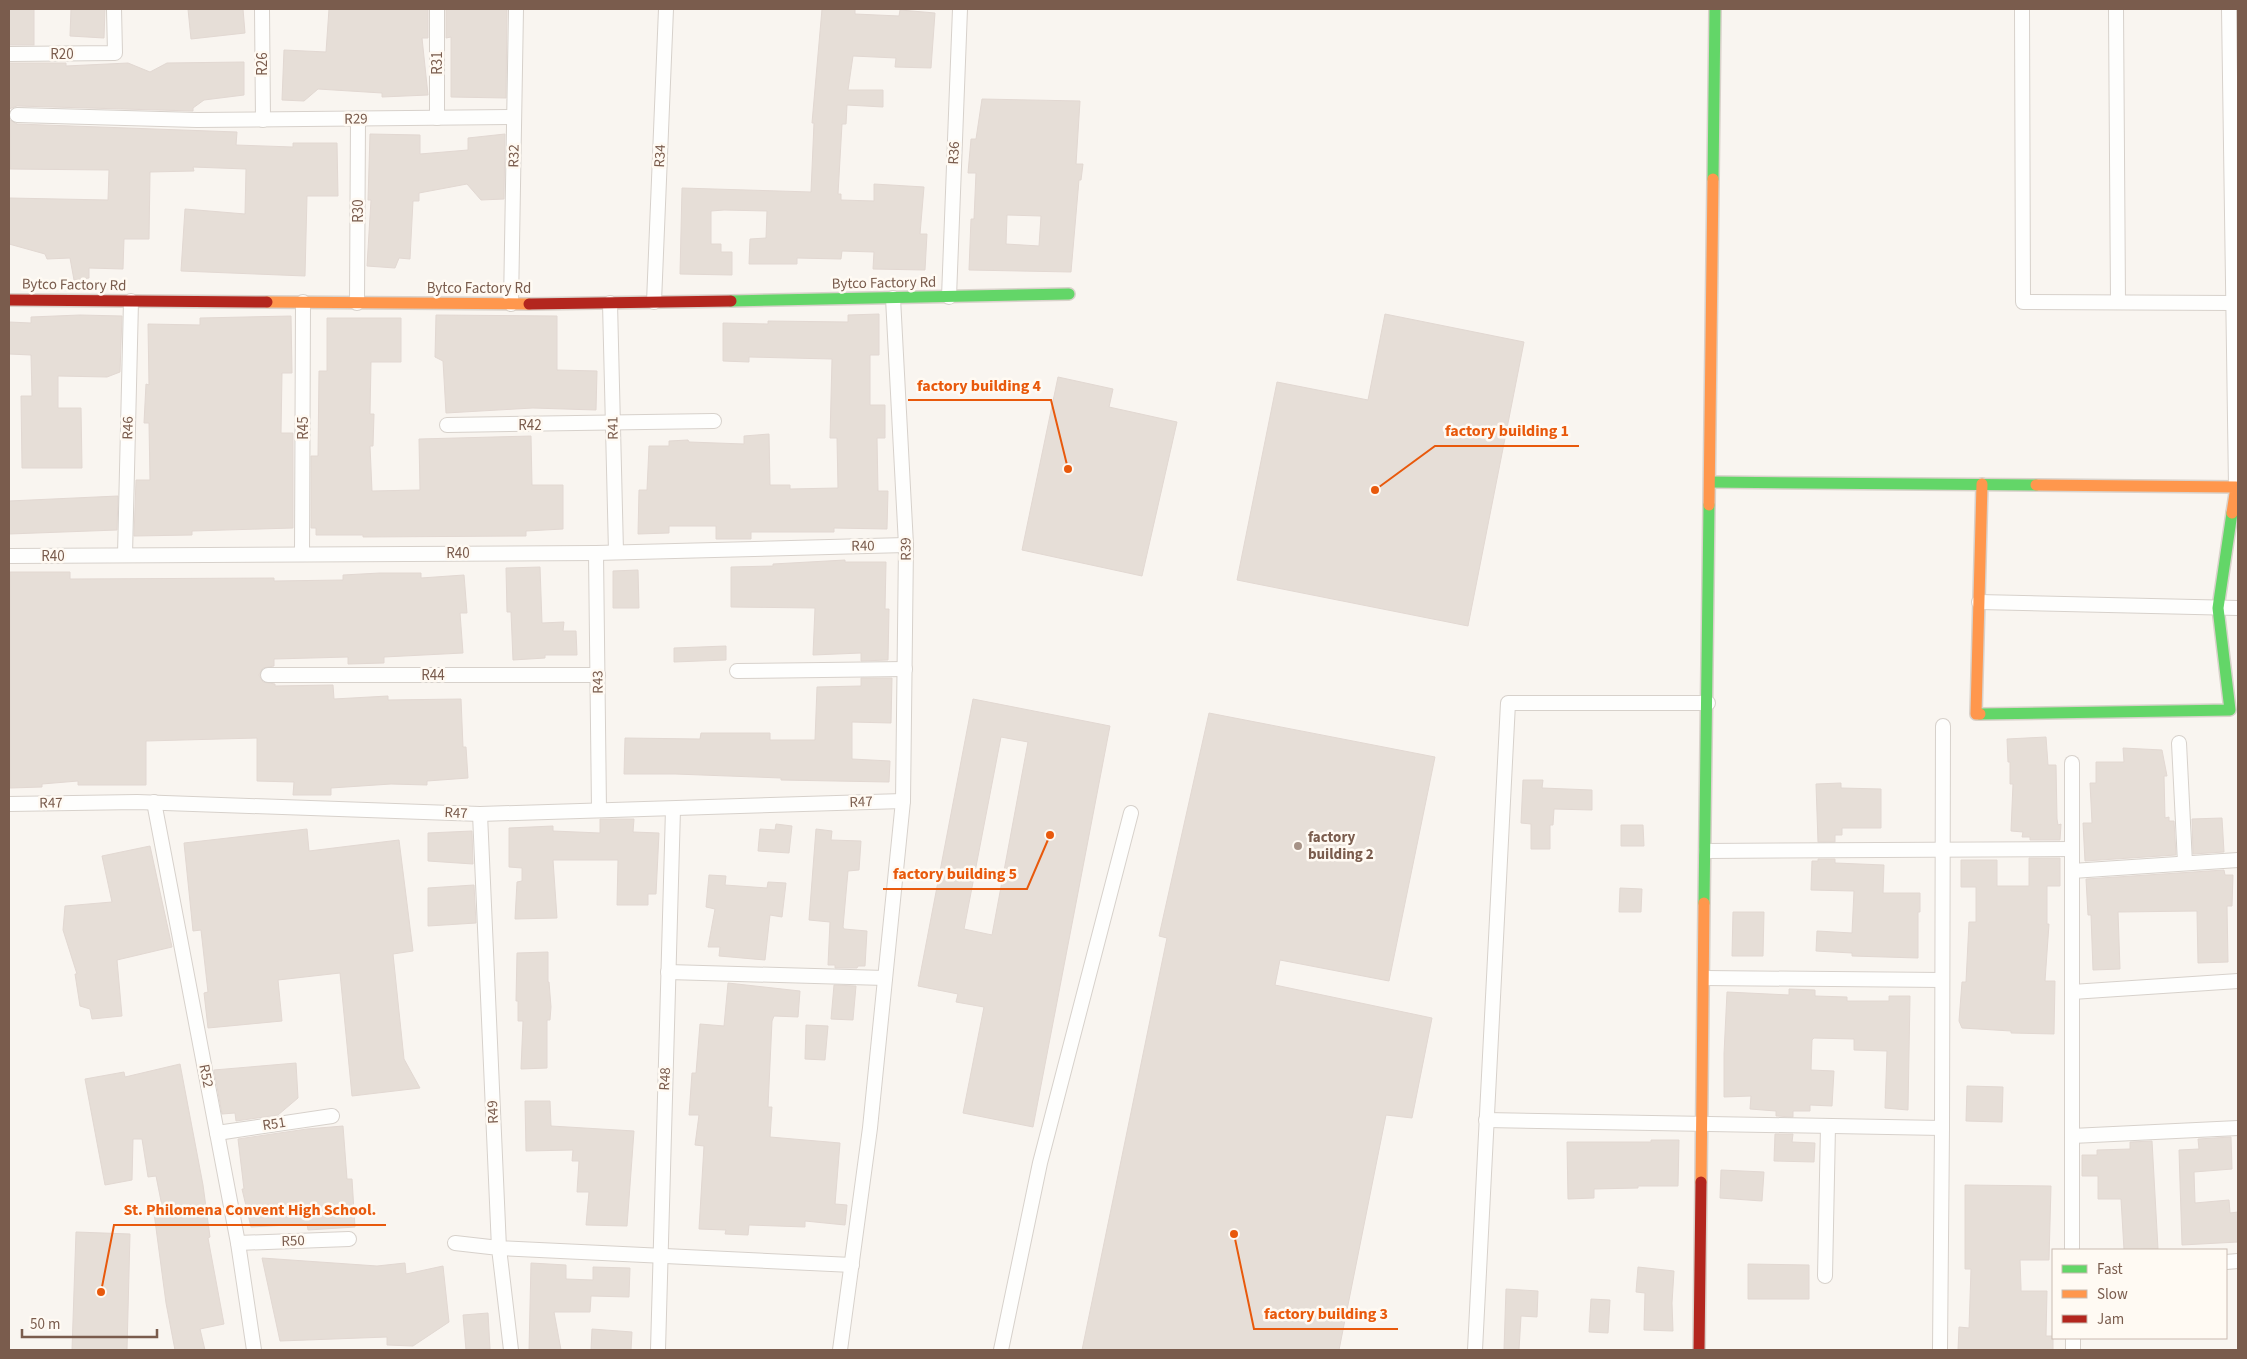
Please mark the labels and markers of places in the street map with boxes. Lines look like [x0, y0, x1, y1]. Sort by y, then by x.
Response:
callout: factory building 4 [908, 369, 1051, 400]
callout: factory building 1 [1435, 415, 1579, 446]
place label: factory building 2 [1308, 827, 1374, 865]
marker: factory building 2 [1292, 840, 1304, 852]
callout: factory building 5 [883, 858, 1027, 889]
callout: St. Philomena Convent High School. [114, 1194, 386, 1225]
callout: factory building 3 [1254, 1298, 1398, 1329]

